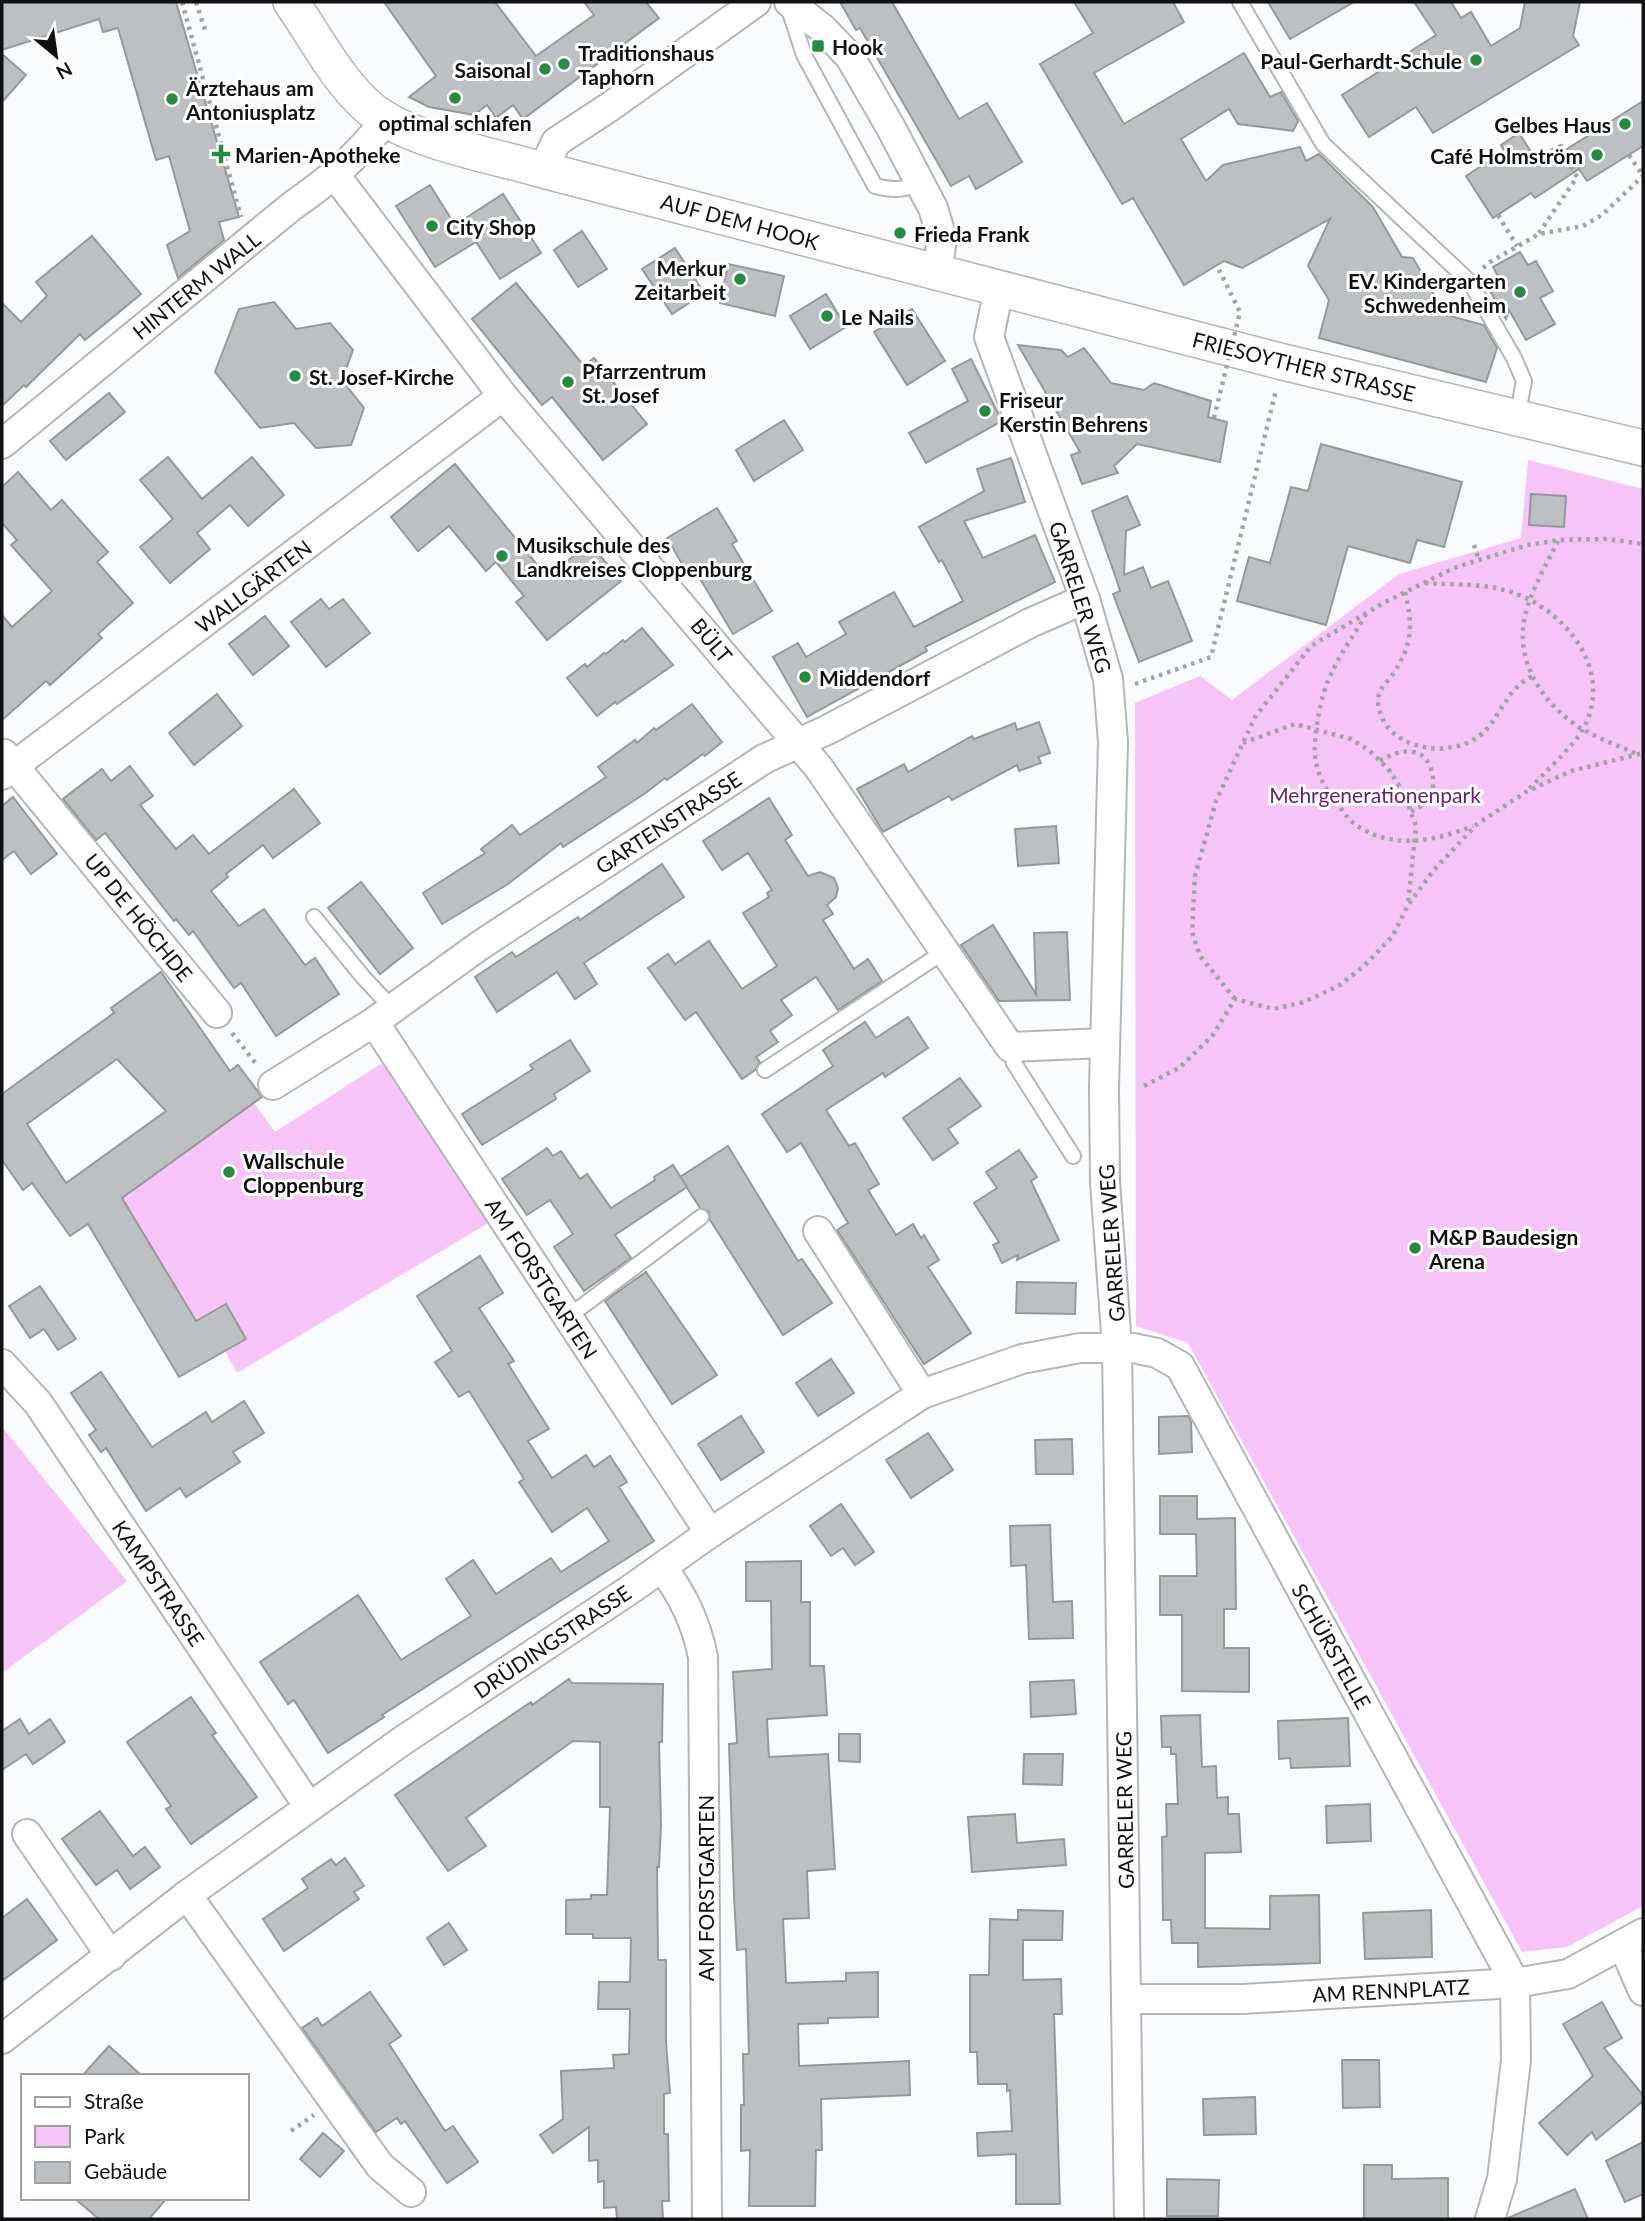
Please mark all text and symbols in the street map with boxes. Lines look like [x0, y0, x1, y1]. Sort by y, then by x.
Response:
north arrow [21, 21, 91, 91]
place label: Hook [832, 34, 884, 59]
marker: Hook [810, 38, 826, 54]
place label: Traditionshaus Taphorn [578, 40, 714, 89]
place label: Paul-Gerhardt-Schule [1260, 48, 1462, 73]
marker: Paul-Gerhardt-Schule [1468, 52, 1484, 68]
marker: Traditionshaus Taphorn [556, 56, 572, 72]
place label: Saisonal [455, 57, 531, 82]
text: N [53, 58, 76, 85]
marker: Saisonal [537, 61, 553, 77]
place label: Ärztehaus am Antoniusplatz [185, 75, 316, 124]
marker: optimal schlafen [447, 90, 463, 106]
marker: Ärztehaus am Antoniusplatz [164, 91, 180, 107]
place label: optimal schlafen [378, 110, 532, 135]
place label: Gelbes Haus [1494, 112, 1611, 137]
marker: Gelbes Haus [1617, 116, 1633, 132]
place label: Marien-Apotheke [235, 142, 400, 167]
place label: Café Holmström [1430, 143, 1583, 168]
marker: Marien-Apotheke [213, 146, 229, 162]
marker: Café Holmström [1589, 147, 1605, 163]
street label: AUF DEM HOOK [658, 188, 822, 254]
place label: City Shop [446, 214, 536, 239]
marker: City Shop [424, 218, 440, 234]
place label: Frieda Frank [914, 221, 1030, 246]
marker: Frieda Frank [892, 225, 908, 241]
street label: HINTERM WALL [127, 226, 265, 344]
place label: Merkur Zeitarbeit [635, 255, 726, 304]
place label: EV. Kindergarten Schwedenheim [1348, 268, 1506, 317]
marker: Merkur Zeitarbeit [732, 271, 748, 287]
marker: EV. Kindergarten Schwedenheim [1512, 284, 1528, 300]
place label: Le Nails [841, 304, 914, 329]
marker: Le Nails [819, 308, 835, 324]
street label: FRIESOYTHER STRASSE [1190, 326, 1418, 406]
place label: Pfarrzentrum St. Josef [582, 358, 706, 407]
place label: St. Josef-Kirche [309, 364, 454, 389]
marker: St. Josef-Kirche [287, 368, 303, 384]
marker: Pfarrzentrum St. Josef [560, 374, 576, 390]
place label: Friseur Kerstin Behrens [999, 387, 1148, 436]
marker: Friseur Kerstin Behrens [977, 403, 993, 419]
street label: GARRELER WEG [1045, 518, 1117, 676]
place label: Musikschule des Landkreises Cloppenburg [516, 532, 752, 581]
street label: WALLGÄRTEN [190, 534, 316, 638]
marker: Musikschule des Landkreises Cloppenburg [494, 548, 510, 564]
street label: BÜLT [686, 613, 738, 668]
place label: Middendorf [819, 665, 931, 690]
marker: Middendorf [797, 669, 813, 685]
street label: GARTENSTRASSE [590, 766, 746, 878]
park label: Mehrgenerationenpark [1269, 782, 1481, 807]
street label: UP DE HÖCHDE [80, 848, 198, 986]
place label: Wallschule Cloppenburg [243, 1148, 364, 1197]
street label: GARRELER WEG [1093, 1163, 1129, 1323]
marker: Wallschule Cloppenburg [221, 1164, 237, 1180]
street label: AM FORSTGARTEN [481, 1193, 603, 1363]
place label: M&P Baudesign Arena [1428, 1224, 1578, 1273]
marker: M&P Baudesign Arena [1407, 1240, 1423, 1256]
street label: KAMPSTRASSE [108, 1515, 210, 1651]
street label: DRÜDINGSTRASSE [469, 1579, 635, 1703]
street label: SCHÜRSTELLE [1287, 1579, 1377, 1713]
street label: GARRELER WEG [1110, 1731, 1138, 1889]
street label: AM FORSTGARTEN [693, 1795, 718, 1981]
street label: AM RENNPLATZ [1312, 1973, 1470, 2007]
legend [21, 2074, 248, 2200]
text: Straße [84, 2088, 144, 2113]
text: Park [84, 2123, 125, 2148]
text: Gebäude [84, 2158, 167, 2183]

